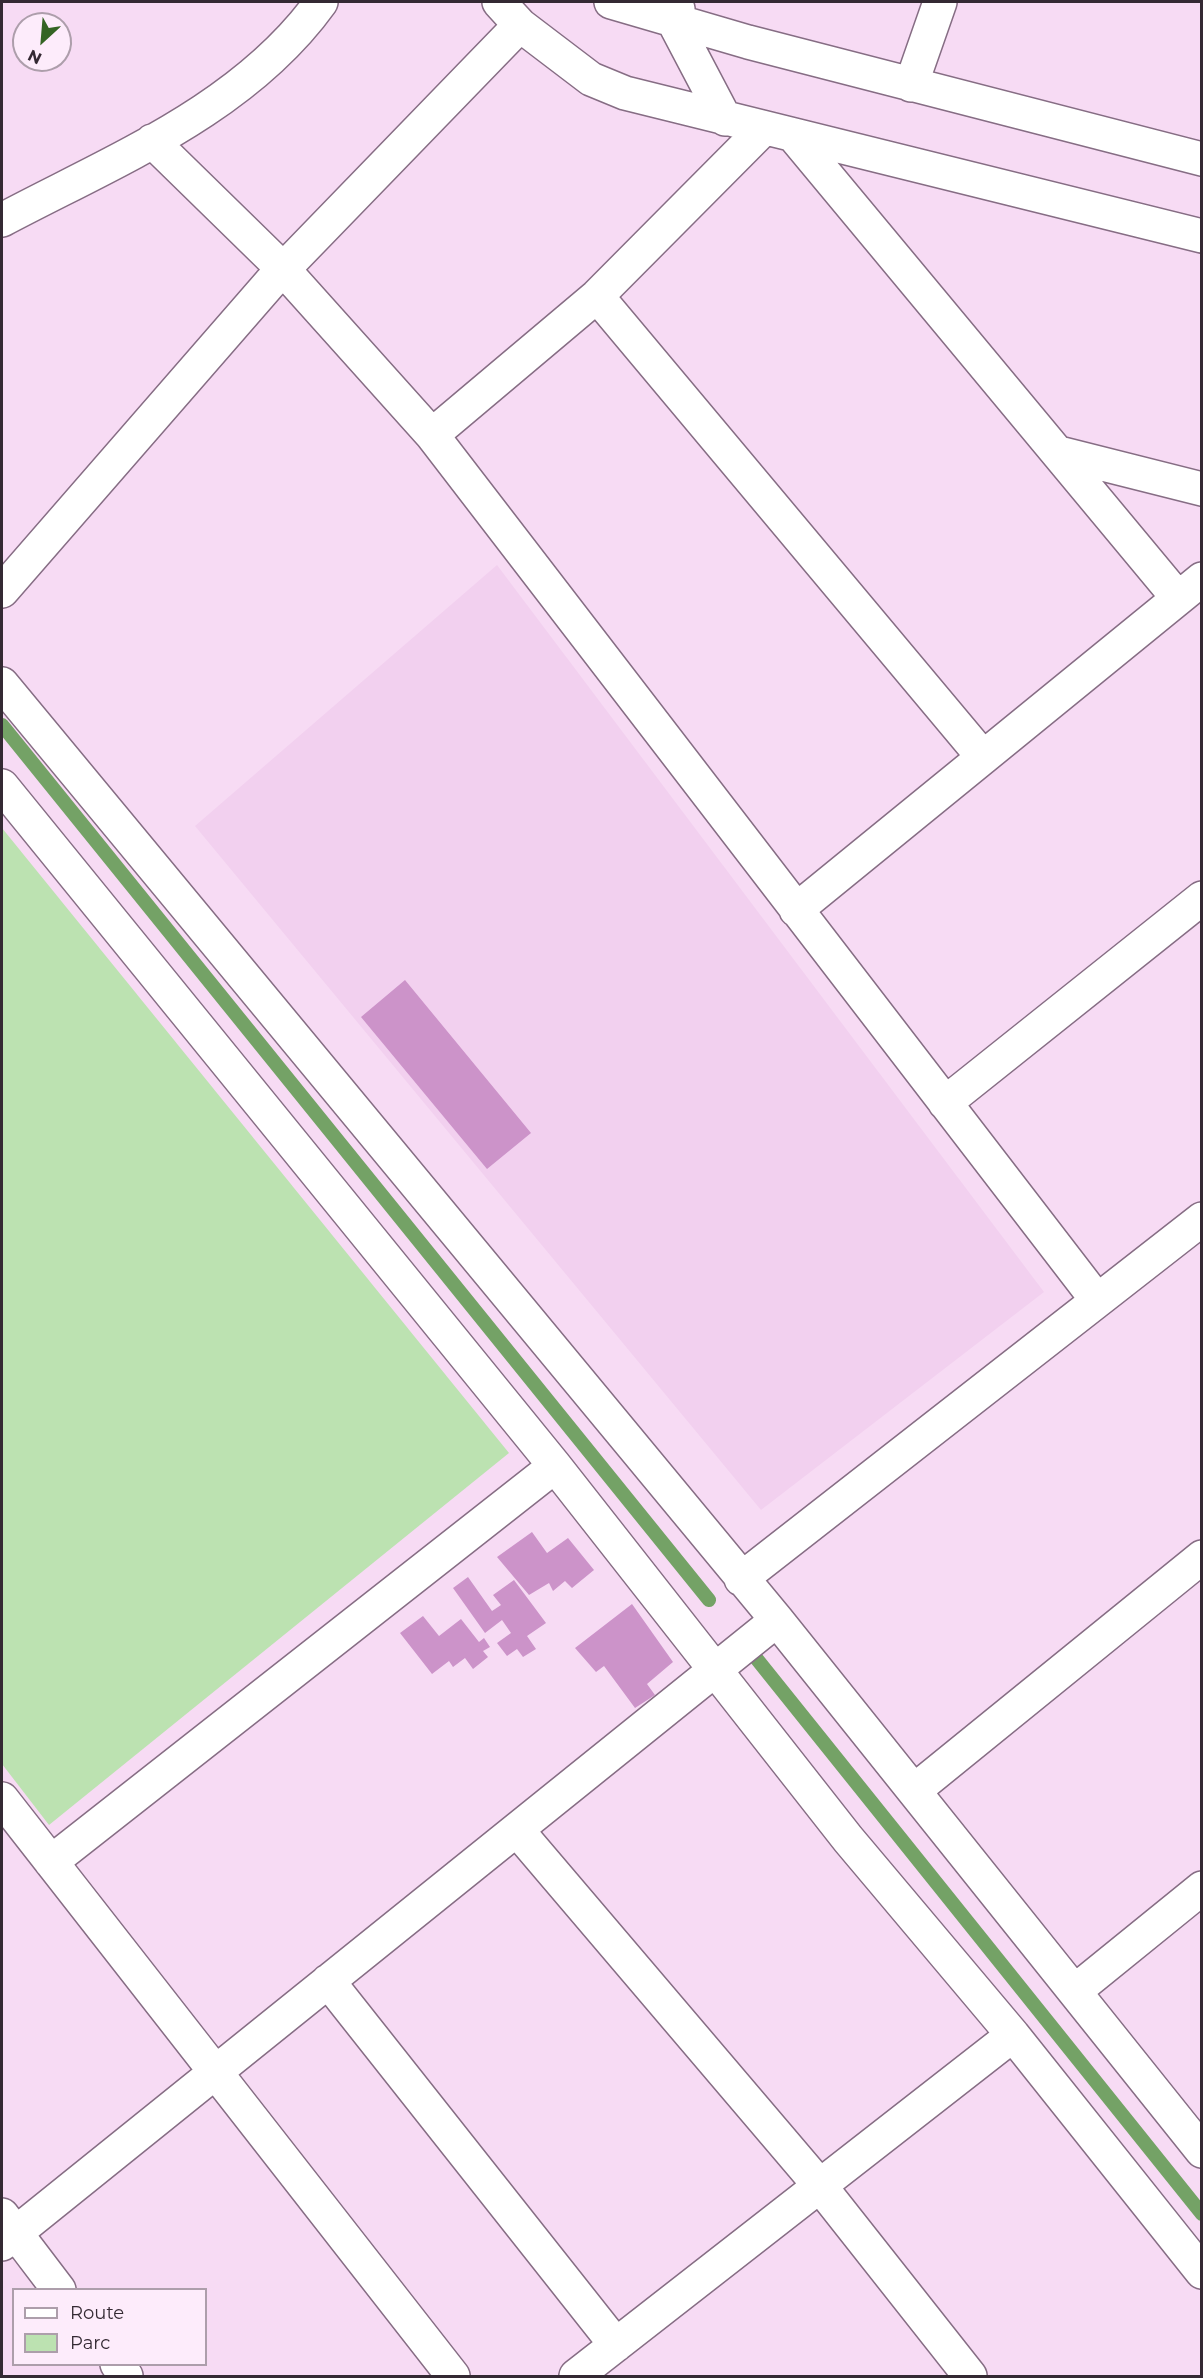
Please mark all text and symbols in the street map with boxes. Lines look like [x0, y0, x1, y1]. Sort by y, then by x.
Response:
north arrow [12, 12, 72, 72]
text: N [25, 45, 45, 68]
legend [12, 2288, 207, 2366]
text: Route [70, 2302, 124, 2324]
text: Parc [70, 2332, 110, 2354]

